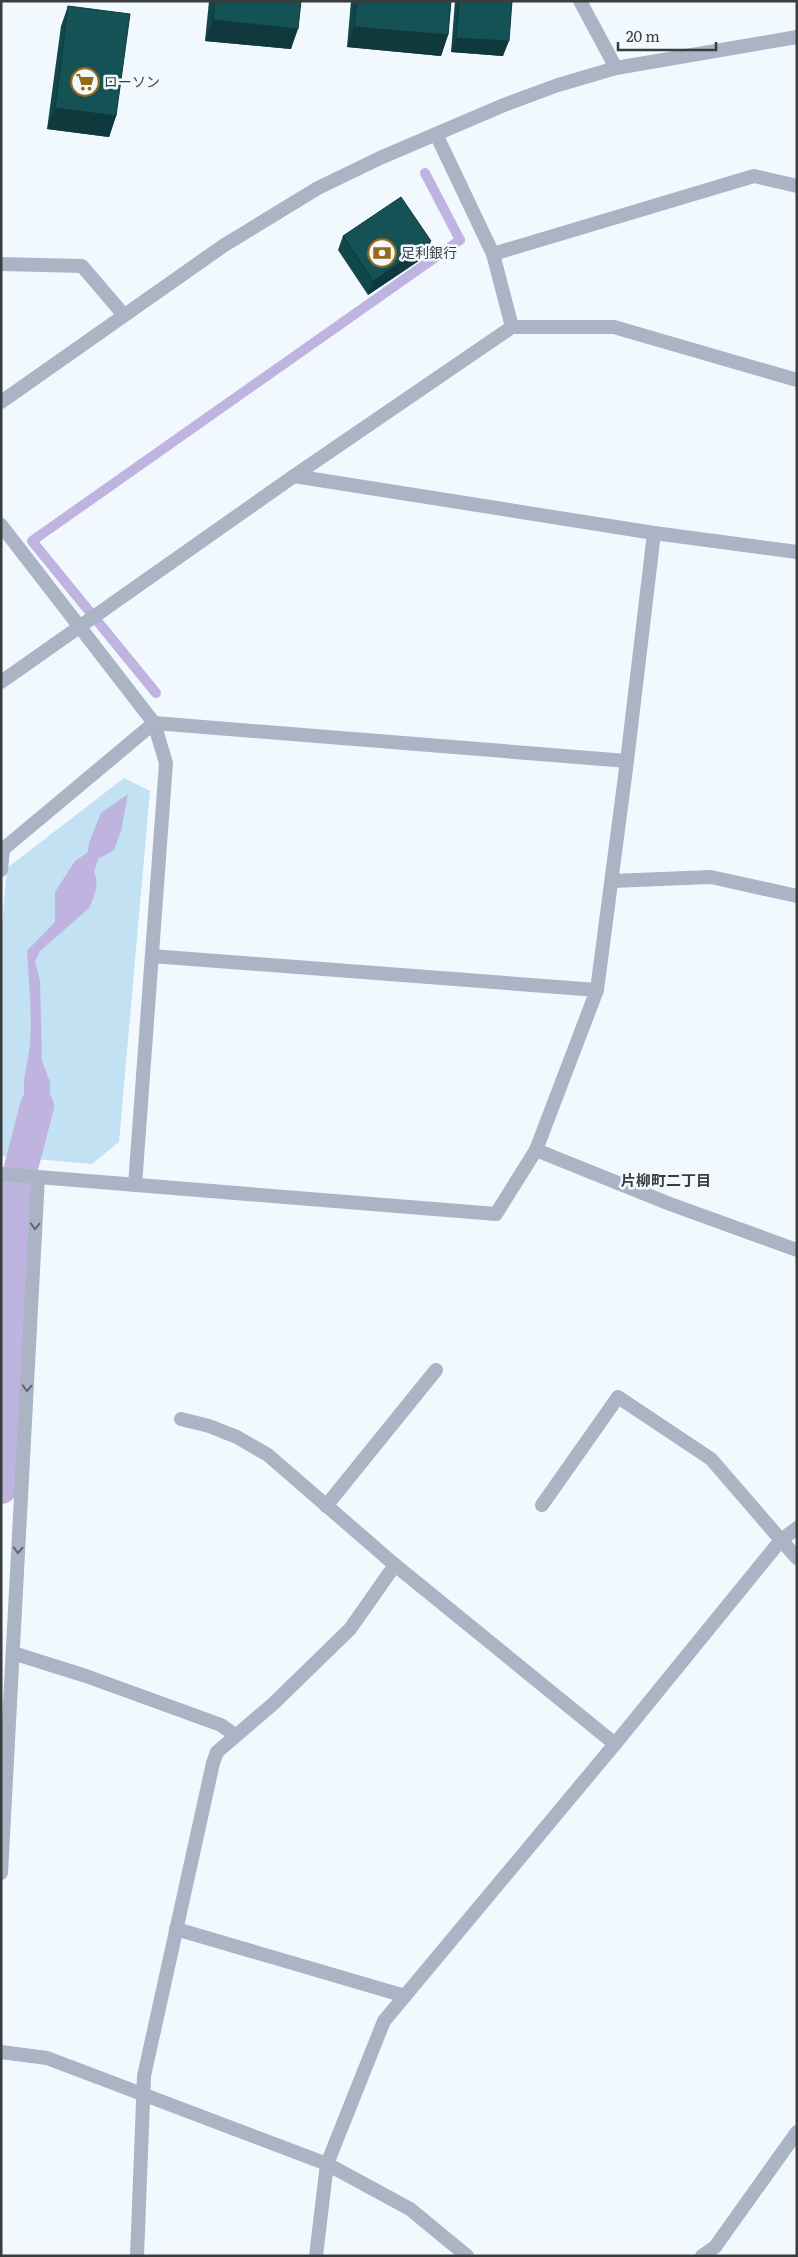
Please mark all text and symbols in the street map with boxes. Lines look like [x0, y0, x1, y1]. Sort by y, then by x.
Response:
scale bar [618, 20, 716, 52]
text: 20 m [626, 24, 660, 47]
supermarket icon: ローソン [70, 67, 100, 97]
place label: ローソン [104, 71, 160, 91]
bank icon: 足利銀行 [367, 238, 397, 268]
place label: 足利銀行 [401, 242, 457, 262]
district label: 片柳町二丁目 [621, 1168, 711, 1191]
one-way arrow [30, 1222, 41, 1230]
one-way arrow [21, 1384, 32, 1392]
one-way arrow [13, 1547, 24, 1555]

